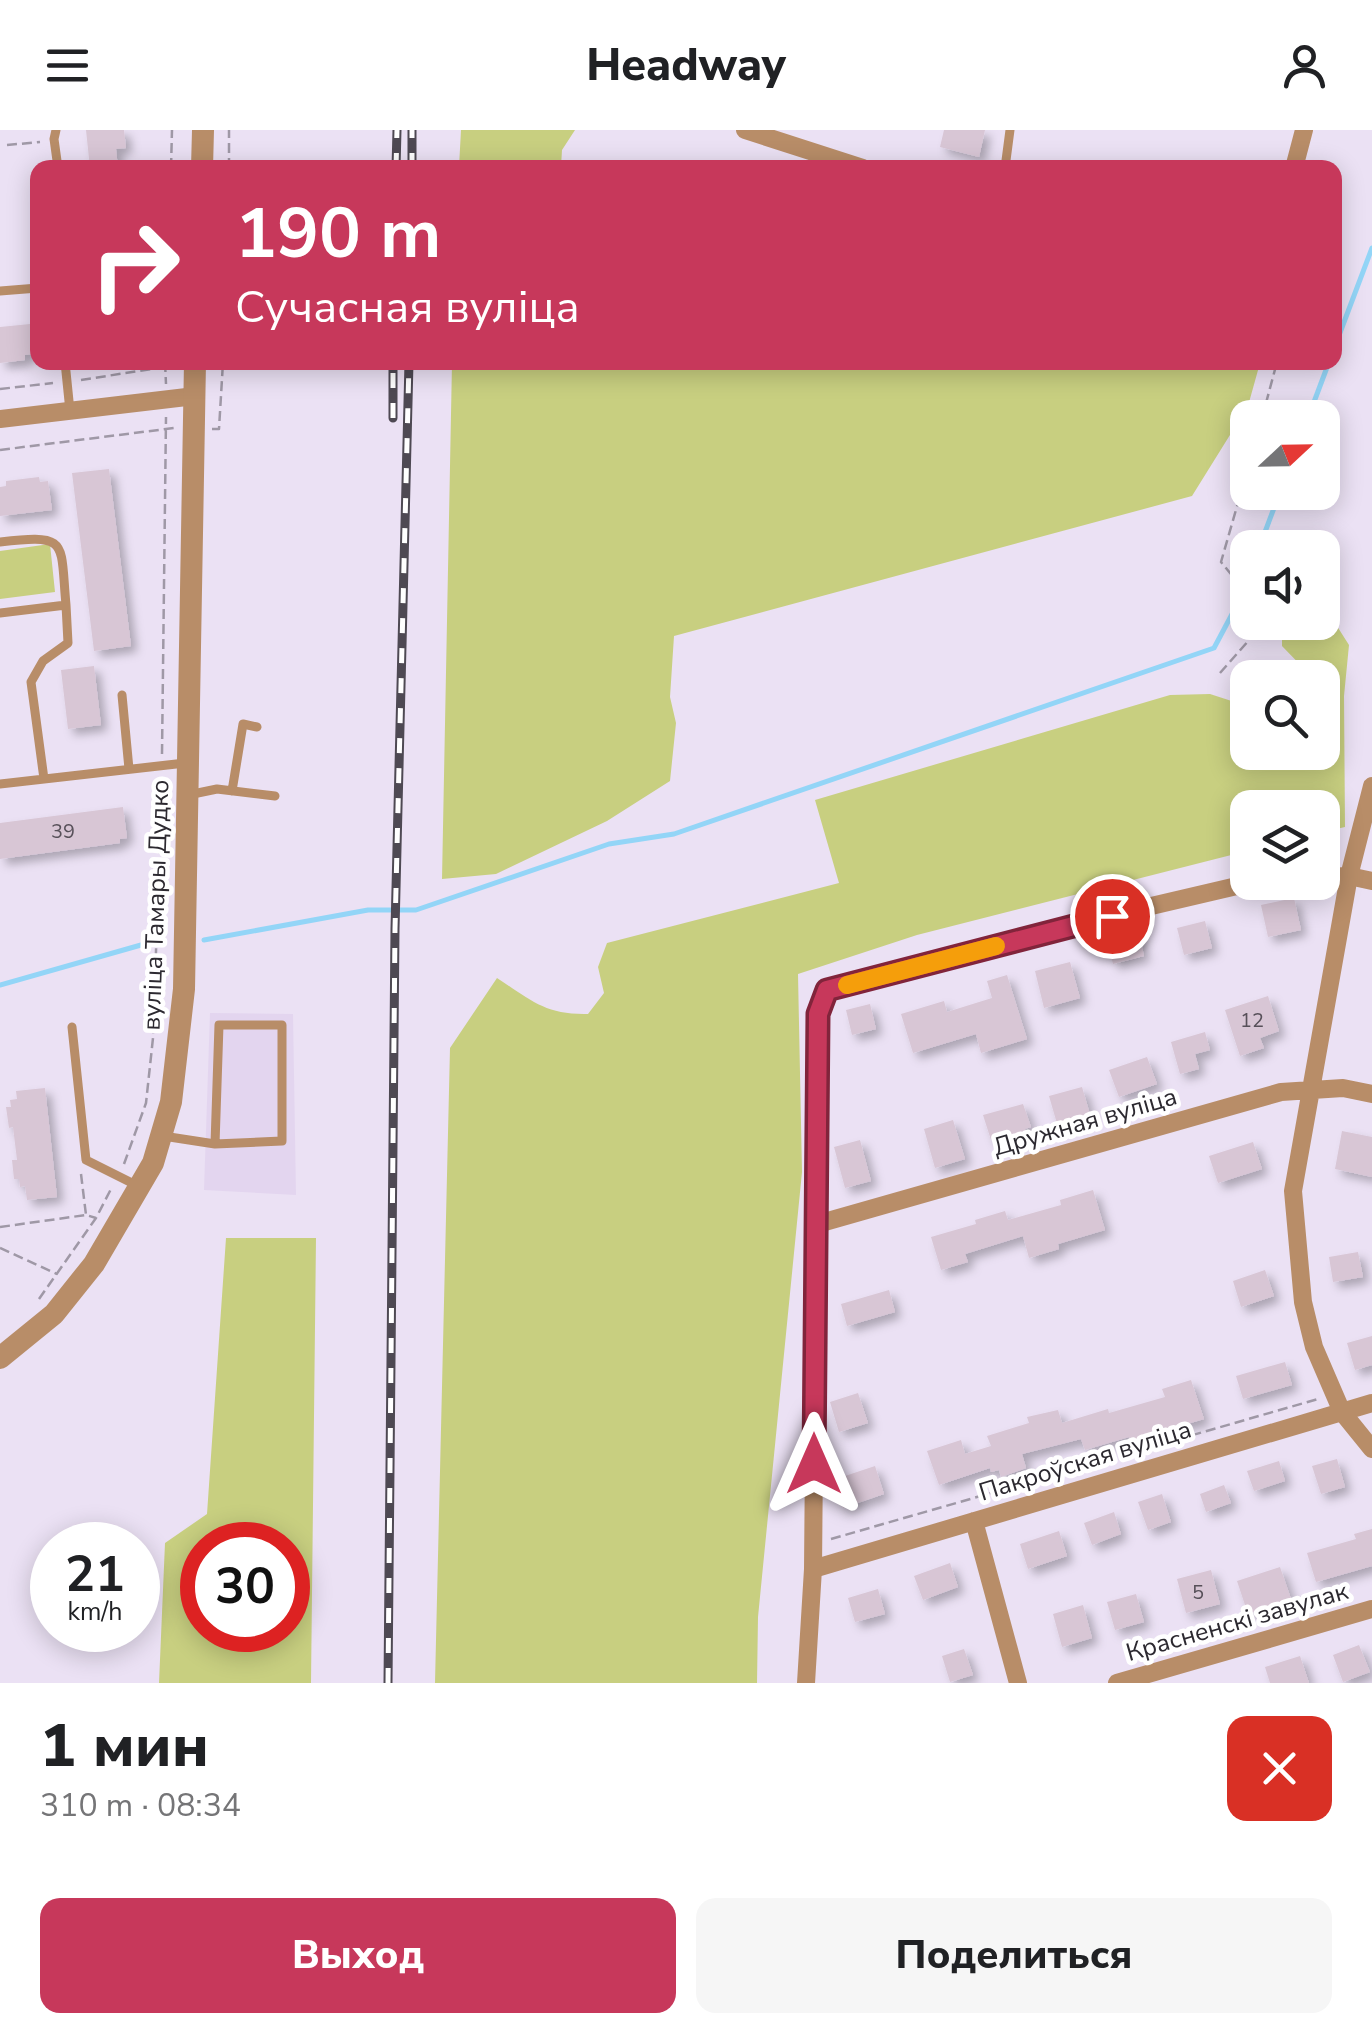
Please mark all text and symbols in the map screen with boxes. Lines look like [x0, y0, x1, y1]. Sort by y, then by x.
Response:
text: Headway [586, 35, 786, 96]
icon: menu [40, 38, 95, 93]
icon: person [1277, 38, 1332, 93]
text: 190 m [235, 186, 441, 282]
icon: right [70, 200, 200, 330]
text: Сучасная вуліца [235, 277, 580, 338]
north arrow [1230, 400, 1340, 510]
map controls [1230, 400, 1340, 900]
button: sound [1230, 530, 1340, 640]
button: search [1230, 660, 1340, 770]
street label: вуліца Тамары Дудко [135, 779, 177, 1031]
button: layers [1230, 790, 1340, 900]
house number: 39 [51, 818, 75, 845]
pin [1070, 874, 1155, 959]
icon: arrive [1085, 889, 1140, 944]
house number: 12 [1240, 1007, 1264, 1034]
street label: Дружная вуліца [989, 1080, 1181, 1164]
position arrow [762, 1412, 866, 1516]
street label: Пакроўская вуліца [975, 1413, 1195, 1509]
speed limit sign: 30 [180, 1522, 310, 1652]
text: 21 [65, 1540, 125, 1609]
street label: Красненскі завулак [1122, 1574, 1353, 1670]
house number: 5 [1192, 1579, 1204, 1606]
text: km/h [67, 1595, 123, 1629]
text: 1 мин [40, 1705, 209, 1787]
button: close [1227, 1716, 1332, 1821]
text: 310 m · 08:34 [40, 1784, 241, 1827]
button: Выход [40, 1898, 676, 2013]
button: Поделиться [696, 1898, 1332, 2013]

